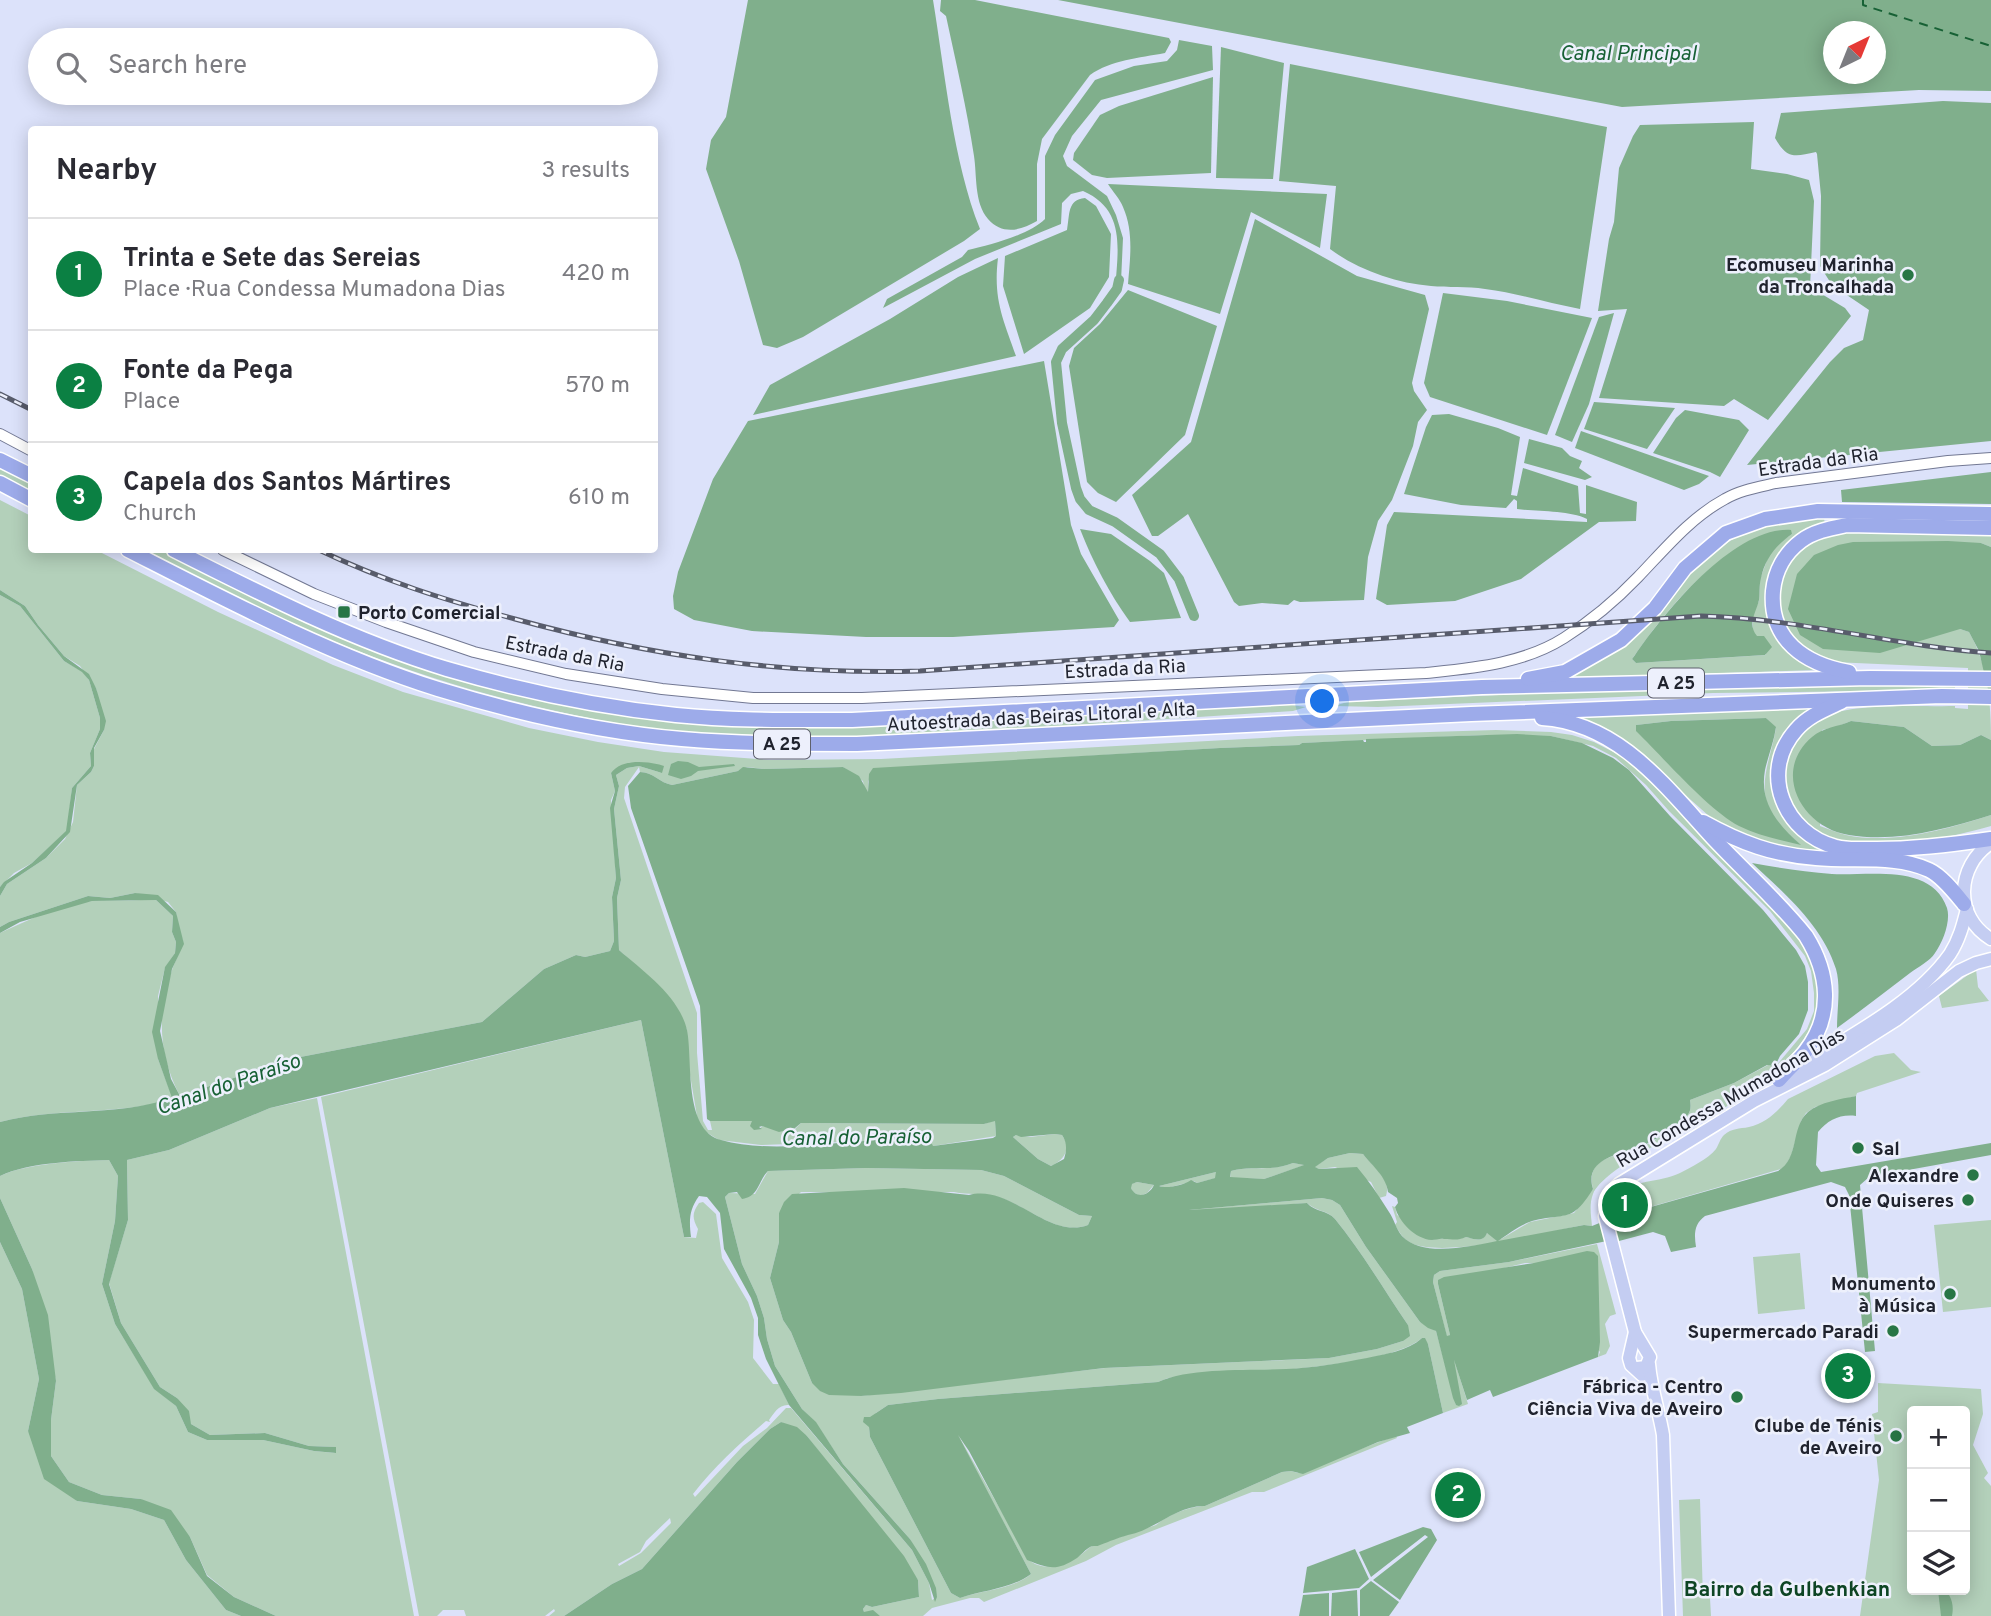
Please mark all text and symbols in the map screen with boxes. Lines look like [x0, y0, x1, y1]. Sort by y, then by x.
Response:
north arrow [1823, 21, 1886, 84]
search box [28, 28, 658, 105]
water label: Canal Principal [1560, 41, 1698, 68]
icon: search [52, 48, 90, 86]
text: Search here [108, 50, 247, 83]
text: Nearby [56, 153, 157, 190]
text: 3 results [541, 157, 630, 186]
text: Trinta e Sete das Sereias [123, 243, 421, 276]
place label: Ecomuseu Marinha da Troncalhada [1726, 254, 1894, 300]
text: 1 [74, 260, 84, 289]
text: 420 m [562, 260, 630, 289]
marker: Ecomuseu Marinha da Troncalhada [1900, 267, 1916, 283]
text: Place · Rua Condessa Mumadona Dias [123, 276, 506, 305]
text: Fonte da Pega [123, 355, 293, 388]
text: 2 [72, 372, 86, 401]
text: 570 m [565, 372, 630, 401]
text: Place [123, 388, 180, 417]
street label: Estrada da Ria [1757, 443, 1880, 483]
text: Capela dos Santos Mártires [123, 467, 451, 500]
text: 3 [72, 484, 86, 513]
text: 610 m [568, 484, 630, 513]
text: Church [123, 500, 197, 529]
place label: Porto Comercial [358, 602, 501, 626]
marker: Porto Comercial [336, 604, 352, 620]
street label: Estrada da Ria [503, 632, 626, 678]
street label: Estrada da Ria [1064, 655, 1186, 685]
road number: A 25 [1648, 668, 1704, 698]
your location [1305, 684, 1339, 718]
street label: Autoestrada das Beiras Litoral e Alta [886, 698, 1196, 738]
road number: A 25 [754, 730, 810, 758]
street label: Rua Condessa Mumadona Dias [1612, 1023, 1850, 1174]
water label: Canal do Paraíso [153, 1048, 305, 1123]
water label: Canal do Paraíso [781, 1124, 932, 1153]
place label: Sal [1872, 1138, 1900, 1162]
marker: Sal [1850, 1140, 1866, 1156]
place label: Alexandre [1868, 1165, 1959, 1189]
marker: Alexandre [1965, 1167, 1981, 1183]
pin: 1 [1602, 1179, 1648, 1231]
place label: Onde Quiseres [1825, 1190, 1954, 1214]
marker: Onde Quiseres [1960, 1192, 1976, 1208]
place label: Monumento à Música [1831, 1273, 1936, 1319]
marker: Monumento à Música [1942, 1286, 1958, 1302]
place label: Supermercado Paradi [1687, 1321, 1879, 1345]
marker: Supermercado Paradi [1885, 1323, 1901, 1339]
pin: 3 [1825, 1350, 1871, 1402]
place label: Fábrica - Centro Ciência Viva de Aveiro [1527, 1376, 1723, 1422]
marker: Fábrica - Centro Ciência Viva de Aveiro [1729, 1389, 1745, 1405]
map controls [1907, 1406, 1970, 1595]
button: + [1907, 1406, 1970, 1469]
place label: Clube de Ténis de Aveiro [1754, 1415, 1882, 1461]
marker: Clube de Ténis de Aveiro [1888, 1428, 1904, 1444]
pin: 2 [1435, 1469, 1481, 1521]
button: − [1907, 1469, 1970, 1532]
button: layers [1907, 1532, 1970, 1595]
district label: Bairro da Gulbenkian [1684, 1577, 1890, 1604]

